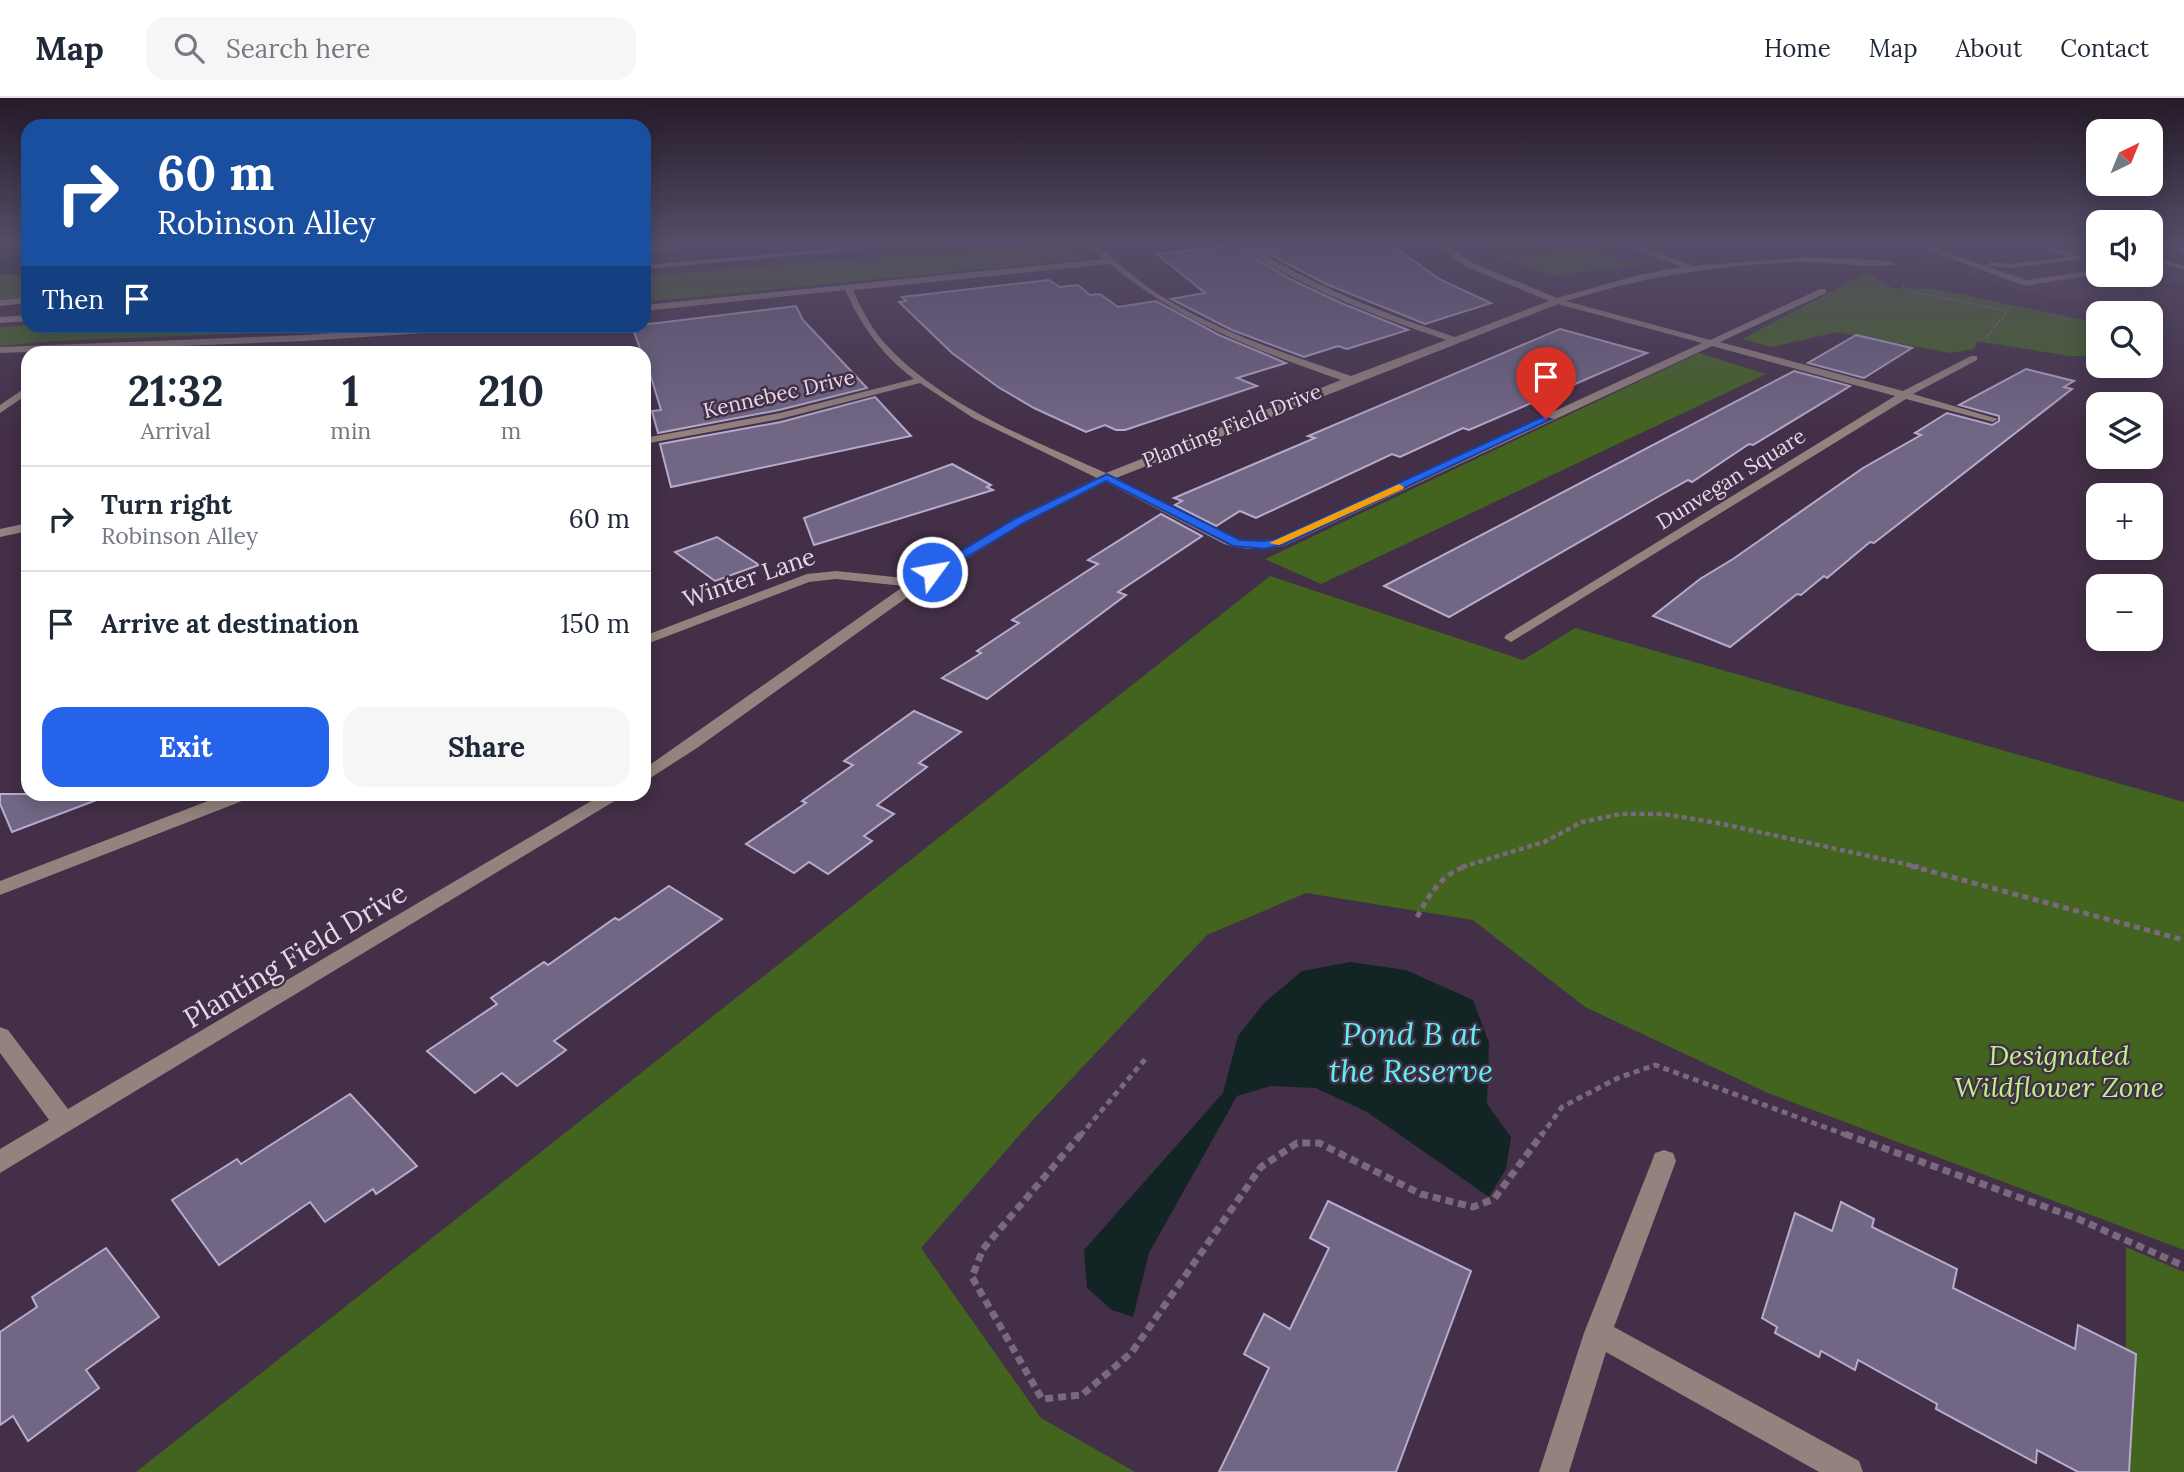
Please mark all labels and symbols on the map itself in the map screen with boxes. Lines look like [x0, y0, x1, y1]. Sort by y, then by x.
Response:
north arrow [2086, 119, 2163, 196]
pin [1516, 347, 1576, 419]
street label: Kennebec Drive [700, 363, 857, 424]
street label: Planting Field Drive [1138, 377, 1325, 474]
street label: Dunvegan Square [1651, 422, 1810, 535]
position arrow [895, 535, 969, 609]
street label: Winter Lane [679, 540, 819, 615]
street label: Planting Field Drive [177, 874, 413, 1036]
water label: Pond B at the Reserve [1329, 1013, 1493, 1091]
park label: Designated Wildflower Zone [1954, 1037, 2164, 1105]

